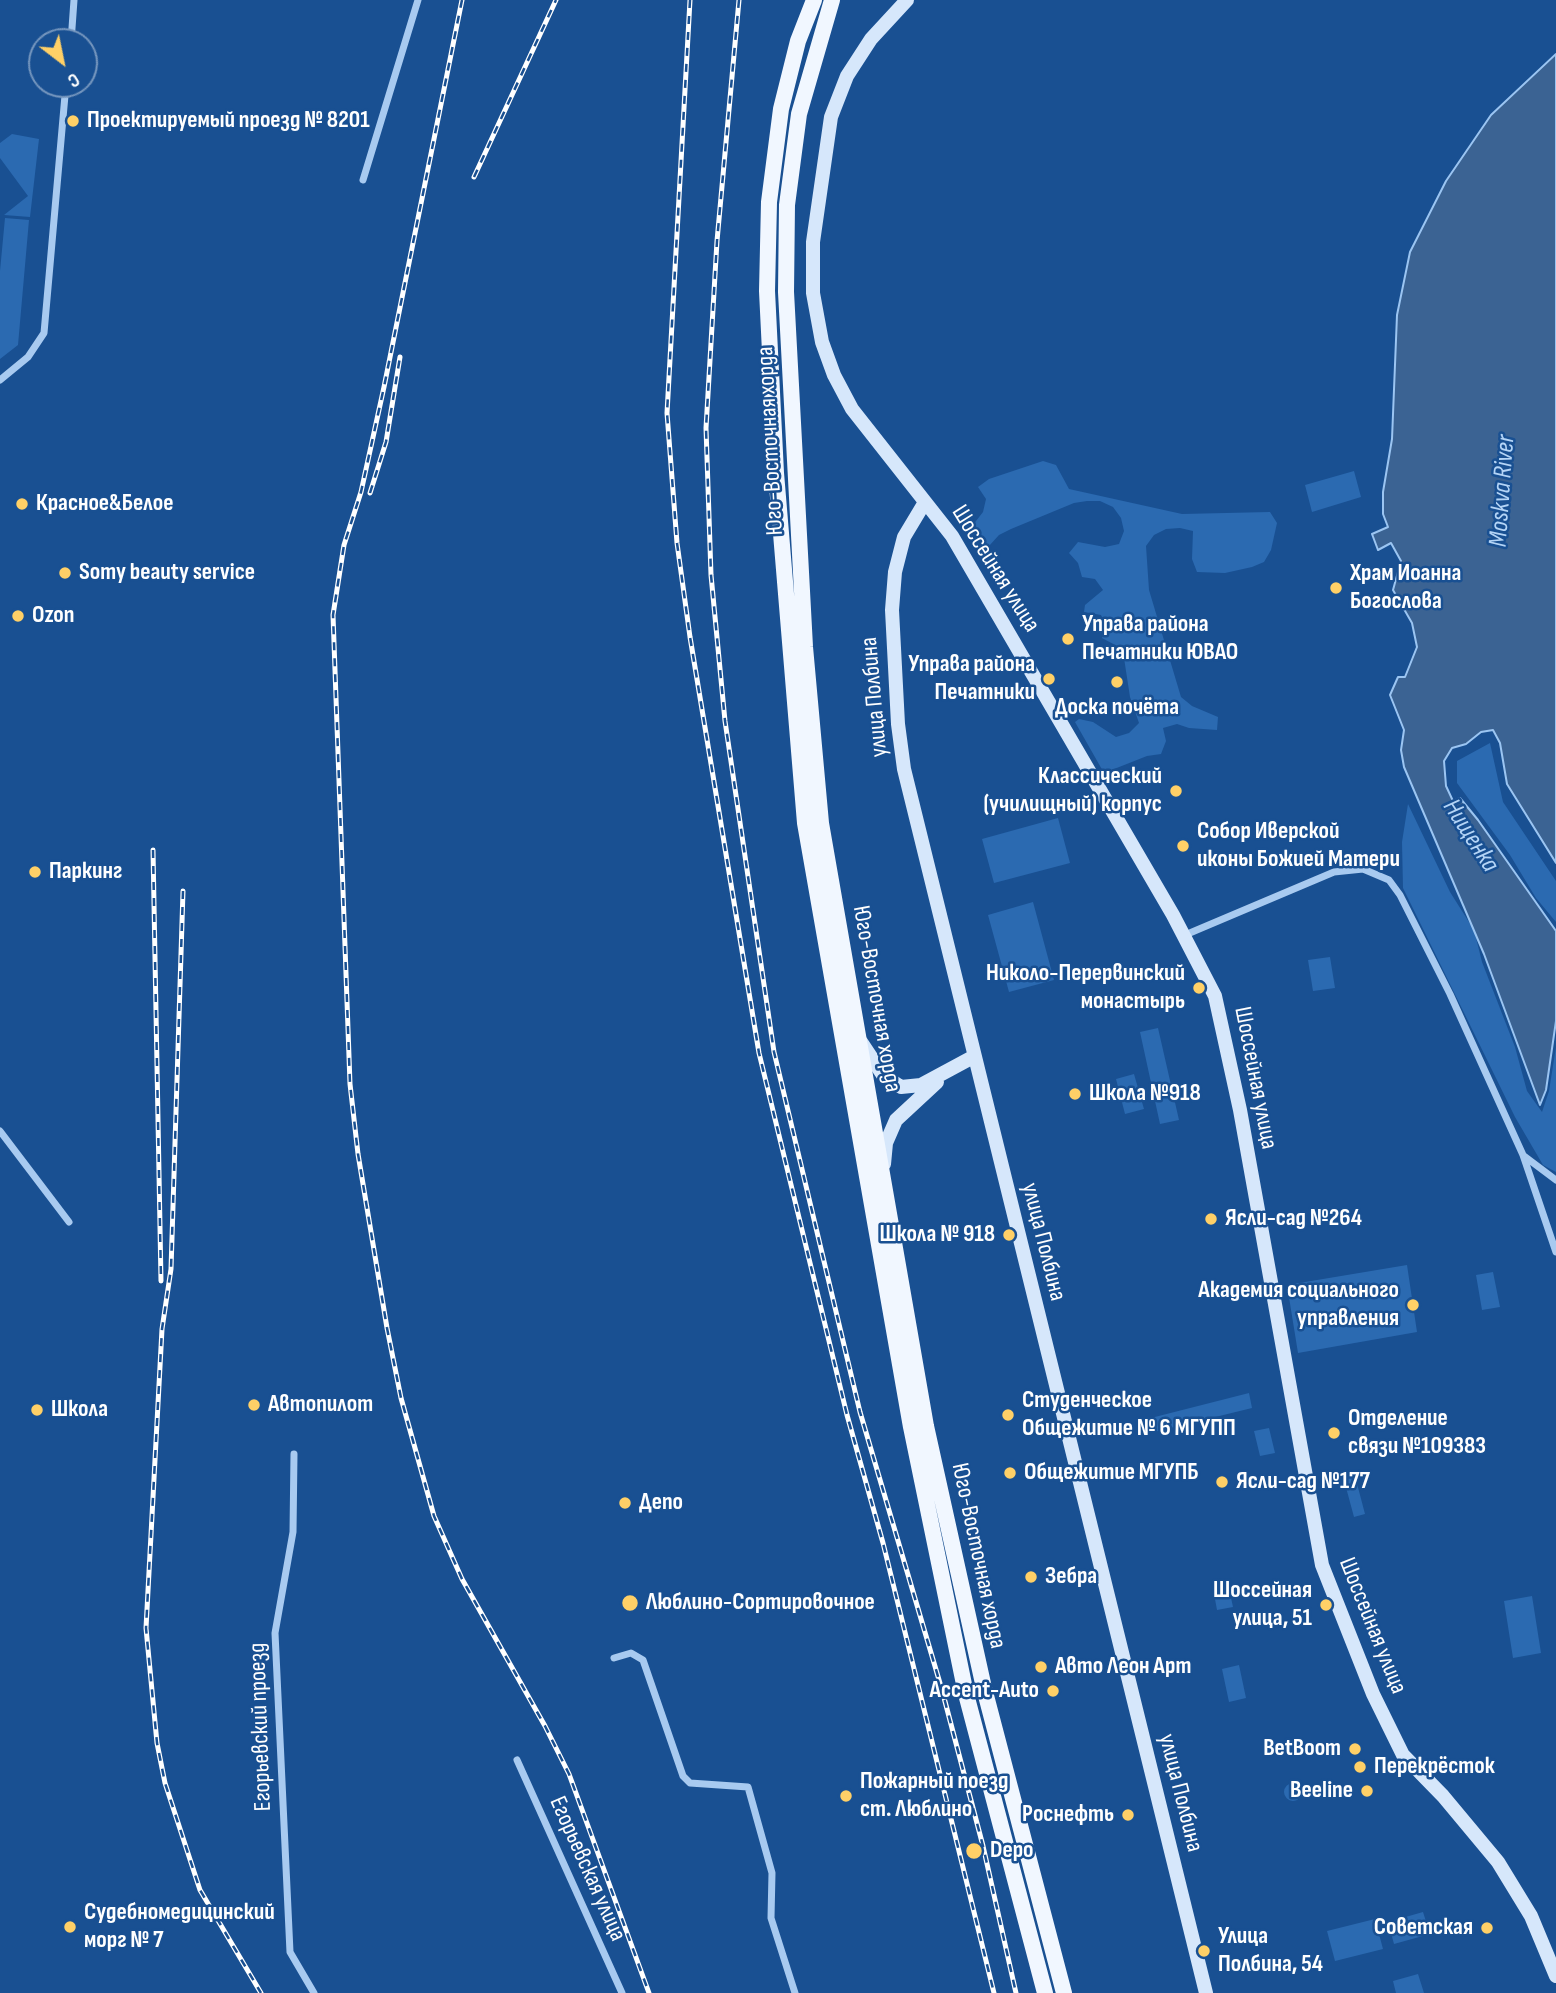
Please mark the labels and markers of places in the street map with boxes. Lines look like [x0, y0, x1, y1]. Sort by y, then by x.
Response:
place label: Проектируемый проезд № 8201 [87, 107, 370, 135]
marker: Проектируемый проезд № 8201 [65, 113, 81, 129]
place label: Красное&Белое [36, 490, 173, 518]
marker: Красное&Белое [14, 496, 30, 512]
place label: Somy beauty service [79, 559, 255, 587]
place label: Храм Иоанна Богослова [1350, 560, 1461, 616]
marker: Somy beauty service [57, 565, 73, 581]
marker: Храм Иоанна Богослова [1328, 580, 1344, 596]
place label: Ozon [32, 602, 74, 630]
marker: Ozon [10, 608, 26, 624]
place label: Управа района Печатники ЮВАО [1082, 611, 1238, 667]
marker: Управа района Печатники ЮВАО [1060, 631, 1076, 647]
place label: Управа района Печатники [908, 651, 1035, 707]
marker: Управа района Печатники [1041, 671, 1057, 687]
marker: Доска почёта [1109, 674, 1125, 690]
place label: Доска почёта [1055, 694, 1179, 722]
place label: Классический (училищный) корпус [984, 763, 1162, 819]
marker: Классический (училищный) корпус [1168, 783, 1184, 799]
place label: Собор Иверской иконы Божией Матери [1197, 818, 1400, 874]
marker: Собор Иверской иконы Божией Матери [1175, 838, 1191, 854]
place label: Паркинг [49, 858, 122, 886]
marker: Паркинг [27, 864, 43, 880]
place label: Николо-Перервинский монастырь [986, 960, 1185, 1016]
marker: Николо-Перервинский монастырь [1191, 980, 1207, 996]
place label: Школа №918 [1089, 1080, 1201, 1108]
marker: Школа №918 [1067, 1086, 1083, 1102]
place label: Ясли-сад №264 [1225, 1205, 1362, 1233]
marker: Ясли-сад №264 [1203, 1211, 1219, 1227]
place label: Школа № 918 [879, 1221, 995, 1249]
marker: Школа № 918 [1001, 1227, 1017, 1243]
place label: Академия социального управления [1198, 1277, 1399, 1333]
marker: Академия социального управления [1405, 1297, 1421, 1313]
place label: Студенческое Общежитие № 6 МГУПП [1022, 1387, 1236, 1443]
place label: Автопилот [268, 1391, 373, 1419]
place label: Школа [51, 1396, 108, 1424]
marker: Автопилот [246, 1397, 262, 1413]
marker: Школа [29, 1402, 45, 1418]
place label: Отделение связи №109383 [1348, 1405, 1486, 1461]
marker: Студенческое Общежитие № 6 МГУПП [1000, 1407, 1016, 1423]
marker: Отделение связи №109383 [1326, 1425, 1342, 1441]
place label: Общежитие МГУПБ [1024, 1459, 1199, 1487]
marker: Общежитие МГУПБ [1002, 1465, 1018, 1481]
place label: Ясли-сад №177 [1236, 1468, 1370, 1496]
marker: Ясли-сад №177 [1214, 1474, 1230, 1490]
place label: Депо [639, 1489, 683, 1517]
marker: Депо [617, 1495, 633, 1511]
place label: Зебра [1045, 1563, 1097, 1591]
marker: Зебра [1023, 1569, 1039, 1585]
place label: Шоссейная улица, 51 [1213, 1577, 1312, 1633]
place label: Люблино-Сортировочное [646, 1589, 875, 1617]
marker: Люблино-Сортировочное [620, 1593, 640, 1613]
marker: Шоссейная улица, 51 [1318, 1597, 1334, 1613]
place label: Авто Леон Арт [1055, 1653, 1191, 1681]
marker: Авто Леон Арт [1033, 1659, 1049, 1675]
place label: Accent-Auto [929, 1677, 1039, 1705]
marker: Accent-Auto [1045, 1683, 1061, 1699]
place label: BetBoom [1263, 1735, 1341, 1763]
marker: BetBoom [1347, 1741, 1363, 1757]
place label: Перекрёсток [1374, 1753, 1495, 1781]
marker: Перекрёсток [1352, 1759, 1368, 1775]
place label: Пожарный поезд ст. Люблино [860, 1768, 1008, 1824]
place label: Beeline [1290, 1777, 1353, 1805]
marker: Beeline [1359, 1783, 1375, 1799]
marker: Пожарный поезд ст. Люблино [838, 1788, 854, 1804]
place label: Роснефть [1022, 1801, 1114, 1829]
marker: Роснефть [1120, 1807, 1136, 1823]
place label: Depo [990, 1837, 1034, 1865]
marker: Depo [964, 1841, 984, 1861]
place label: Судебномедицинский морг № 7 [84, 1899, 275, 1955]
place label: Советская [1374, 1914, 1473, 1942]
marker: Судебномедицинский морг № 7 [62, 1919, 78, 1935]
marker: Советская [1479, 1920, 1495, 1936]
place label: Улица Полбина, 54 [1218, 1923, 1323, 1979]
marker: Улица Полбина, 54 [1196, 1943, 1212, 1959]

